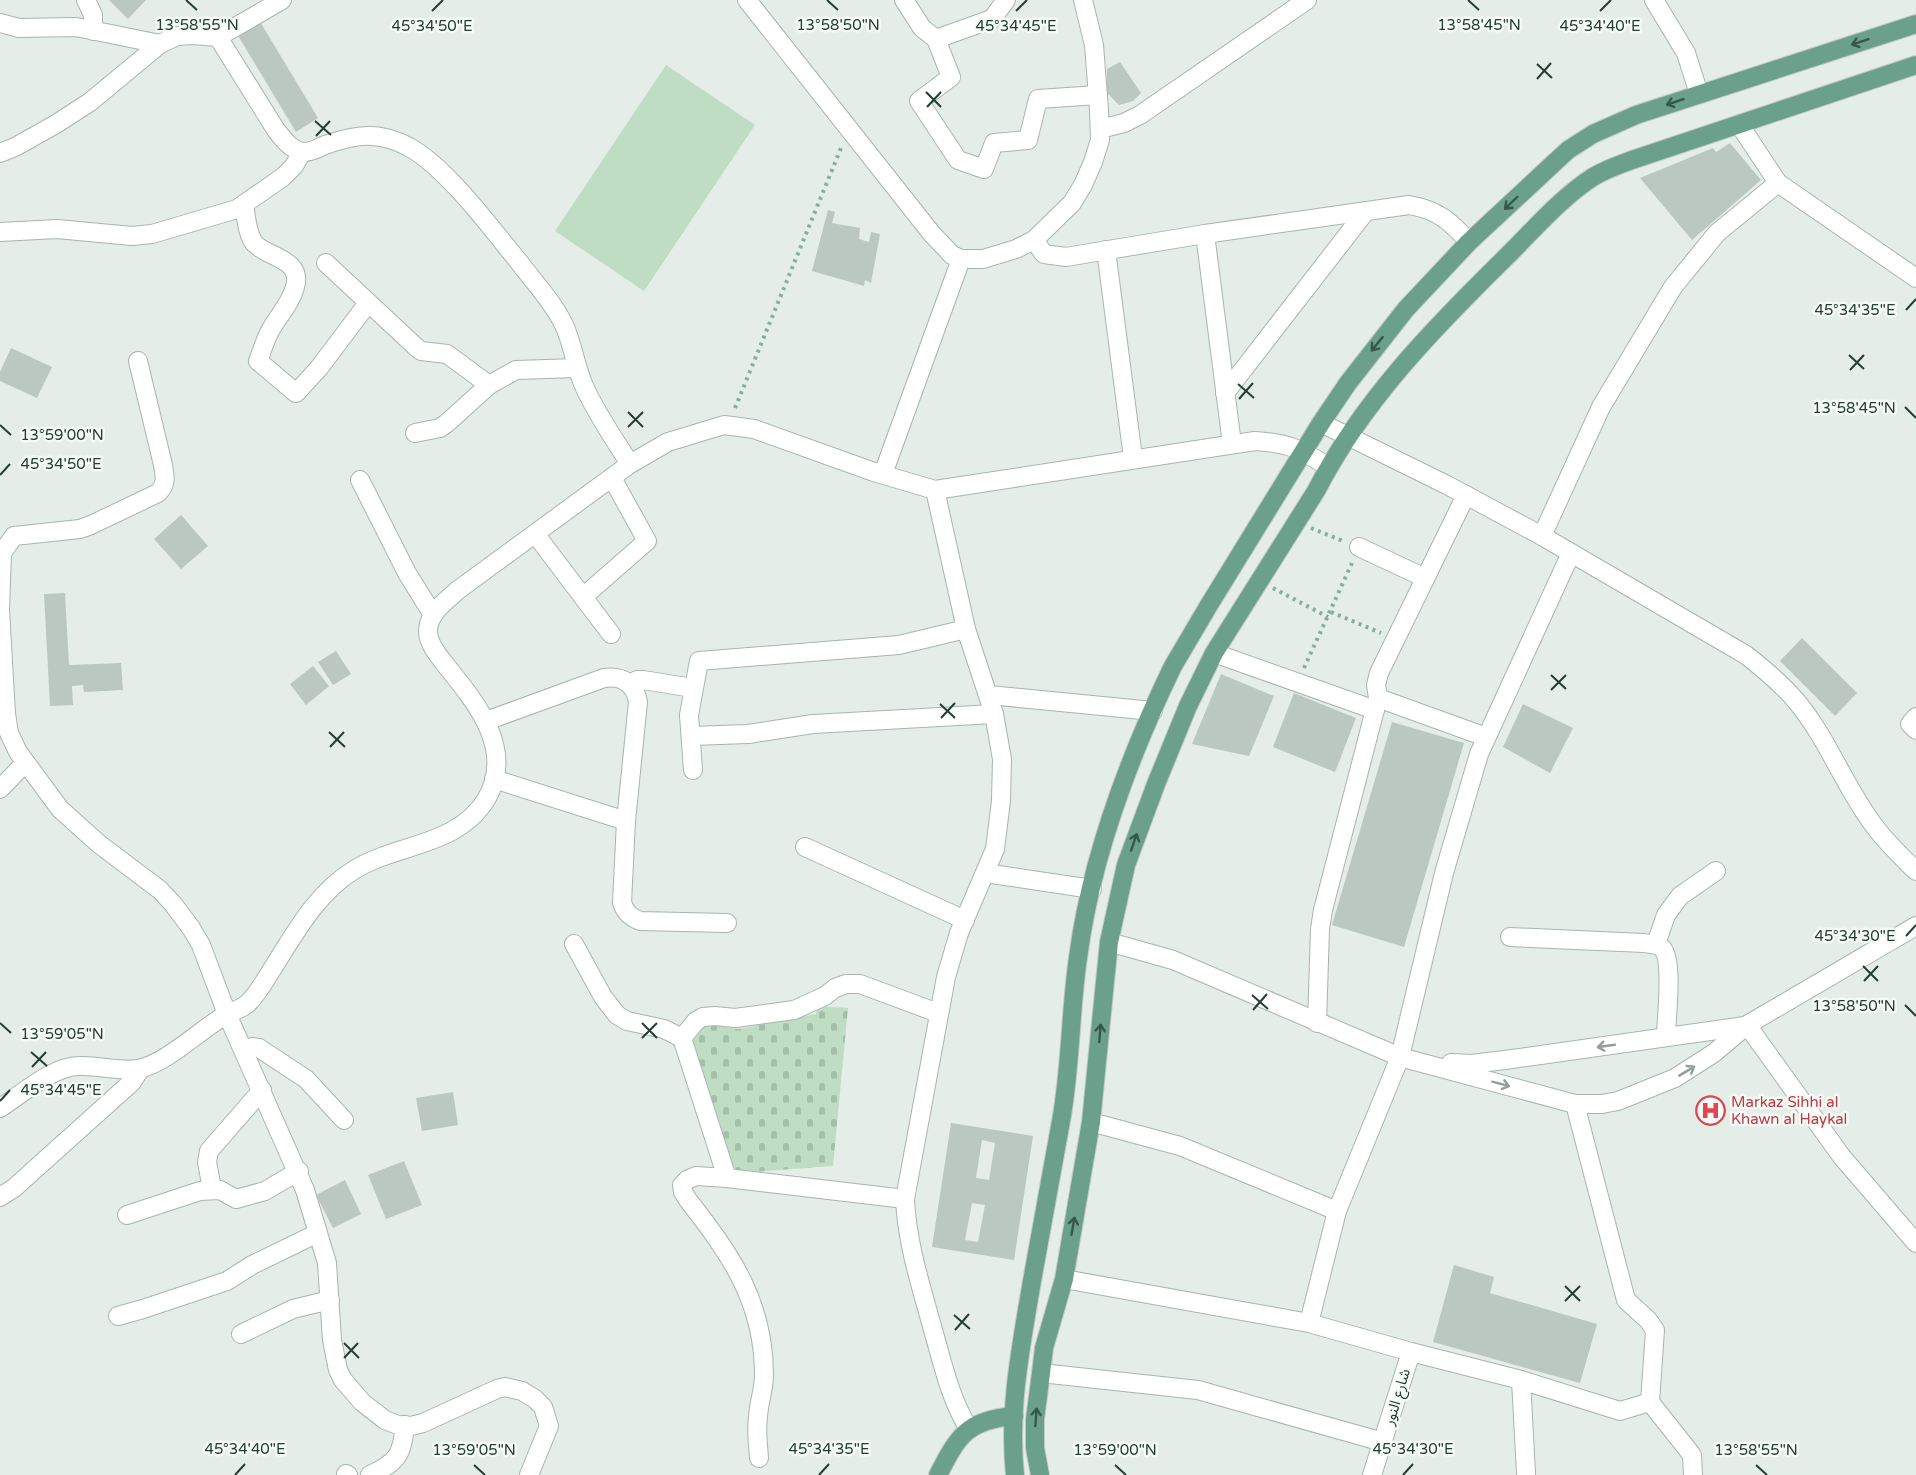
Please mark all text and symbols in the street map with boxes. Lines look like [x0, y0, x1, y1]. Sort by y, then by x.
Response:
text: 13°58'55"N [155, 16, 239, 34]
text: 13°58'50"N [796, 16, 880, 34]
text: 13°58'45"N [1437, 16, 1521, 34]
text: 45°34'50"E [392, 17, 472, 35]
text: 45°34'45"E [976, 17, 1056, 35]
text: 45°34'40"E [1560, 17, 1640, 35]
one-way arrow [1851, 38, 1870, 49]
one-way arrow [1666, 98, 1685, 109]
one-way arrow [1504, 195, 1519, 210]
text: 45°34'35"E [1815, 301, 1895, 319]
one-way arrow [1371, 336, 1384, 352]
text: 13°58'45"N [1812, 399, 1896, 417]
text: 13°59'00"N [20, 426, 104, 444]
text: 45°34'50"E [21, 455, 101, 473]
one-way arrow [1130, 833, 1141, 852]
text: 45°34'30"E [1815, 927, 1895, 945]
text: 13°58'50"N [1812, 997, 1896, 1015]
one-way arrow [1095, 1024, 1106, 1043]
text: 13°59'05"N [20, 1025, 104, 1043]
one-way arrow [1596, 1040, 1616, 1051]
one-way arrow [1678, 1065, 1695, 1077]
one-way arrow [1492, 1079, 1511, 1090]
text: 45°34'45"E [21, 1081, 101, 1099]
place label: Markaz Sihhi al Khawn al Haykal [1731, 1093, 1847, 1128]
hospital icon: Markaz Sihhi al Khawn al Haykal [1694, 1095, 1726, 1127]
one-way arrow [1068, 1217, 1079, 1236]
street label: شارع النور [1380, 1366, 1417, 1429]
one-way arrow [1031, 1407, 1042, 1427]
text: 45°34'40"E [205, 1440, 285, 1458]
text: 45°34'35"E [789, 1440, 869, 1458]
text: 45°34'30"E [1373, 1440, 1453, 1458]
text: 13°59'05"N [432, 1441, 516, 1459]
text: 13°59'00"N [1073, 1441, 1157, 1459]
text: 13°58'55"N [1714, 1441, 1798, 1459]

